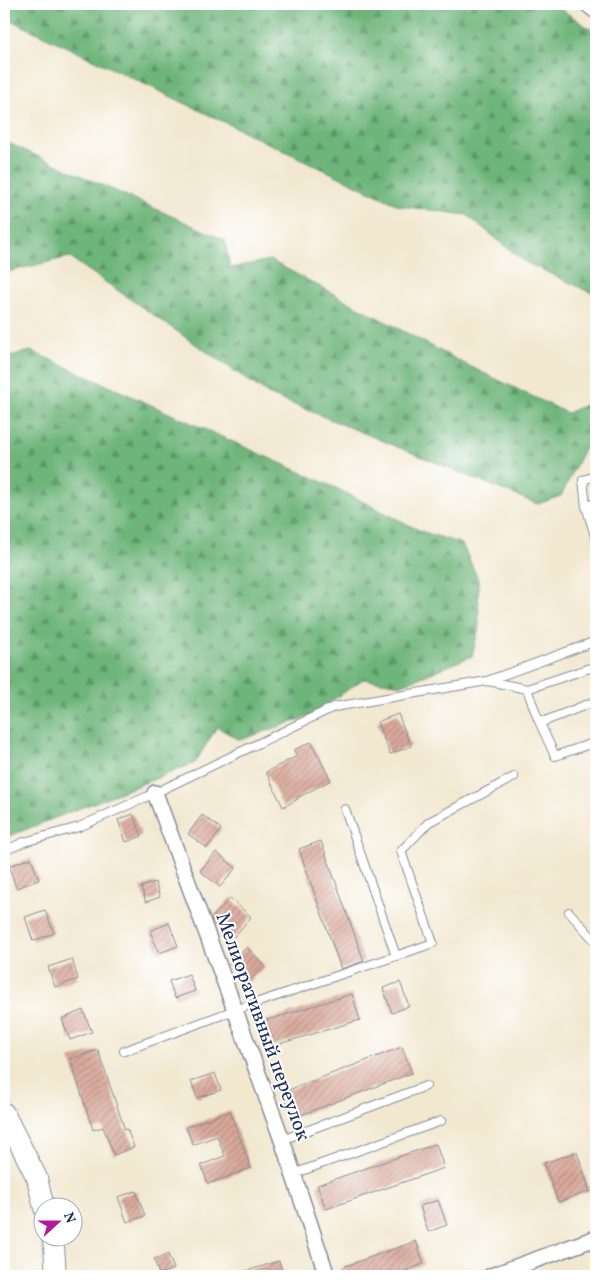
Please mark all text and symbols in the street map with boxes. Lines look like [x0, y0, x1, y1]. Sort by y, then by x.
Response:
street label: Мелиоративный переулок [208, 909, 316, 1145]
north arrow [32, 1198, 82, 1248]
text: N [58, 1210, 79, 1226]

